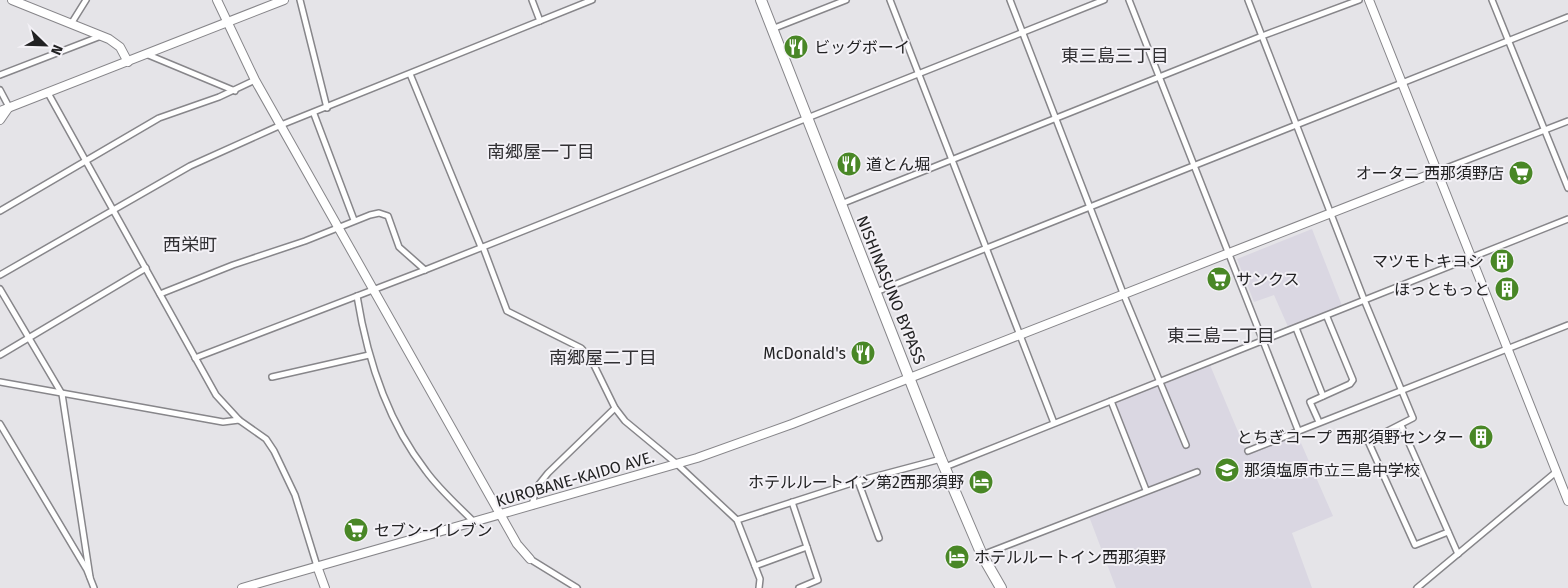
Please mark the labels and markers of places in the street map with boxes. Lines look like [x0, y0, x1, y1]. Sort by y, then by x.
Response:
restaurant icon: ビッグボーイ [783, 34, 809, 60]
place label: ビッグボーイ [814, 38, 910, 57]
restaurant icon: 道とん堀 [836, 151, 862, 177]
place label: 道とん堀 [866, 155, 930, 174]
supermarket icon: オータニ 西那須野店 [1508, 160, 1534, 186]
place label: オータニ 西那須野店 [1356, 164, 1504, 183]
building icon: マツモトキヨシ [1489, 248, 1515, 274]
place label: マツモトキヨシ [1372, 252, 1484, 271]
supermarket icon: サンクス [1206, 266, 1232, 292]
place label: サンクス [1236, 270, 1300, 289]
building icon: ほっともっと [1494, 276, 1520, 302]
place label: ほっともっと [1394, 280, 1490, 299]
restaurant icon: McDonald's [850, 340, 876, 366]
place label: McDonald's [763, 344, 846, 363]
building icon: とちぎコープ 西那須野センター [1468, 424, 1494, 450]
place label: とちぎコープ 西那須野センター [1237, 428, 1464, 447]
school or university icon: 那須塩原市立三島中学校 [1214, 457, 1240, 483]
place label: 那須塩原市立三島中学校 [1244, 461, 1420, 480]
hotel icon: ホテルルートイン第2西那須野 [968, 469, 994, 495]
place label: ホテルルートイン第2西那須野 [748, 473, 964, 492]
supermarket icon: セブン-イレブン [343, 517, 369, 543]
place label: セブン-イレブン [374, 521, 492, 540]
hotel icon: ホテルルートイン西那須野 [944, 544, 970, 570]
place label: ホテルルートイン西那須野 [974, 548, 1166, 567]

